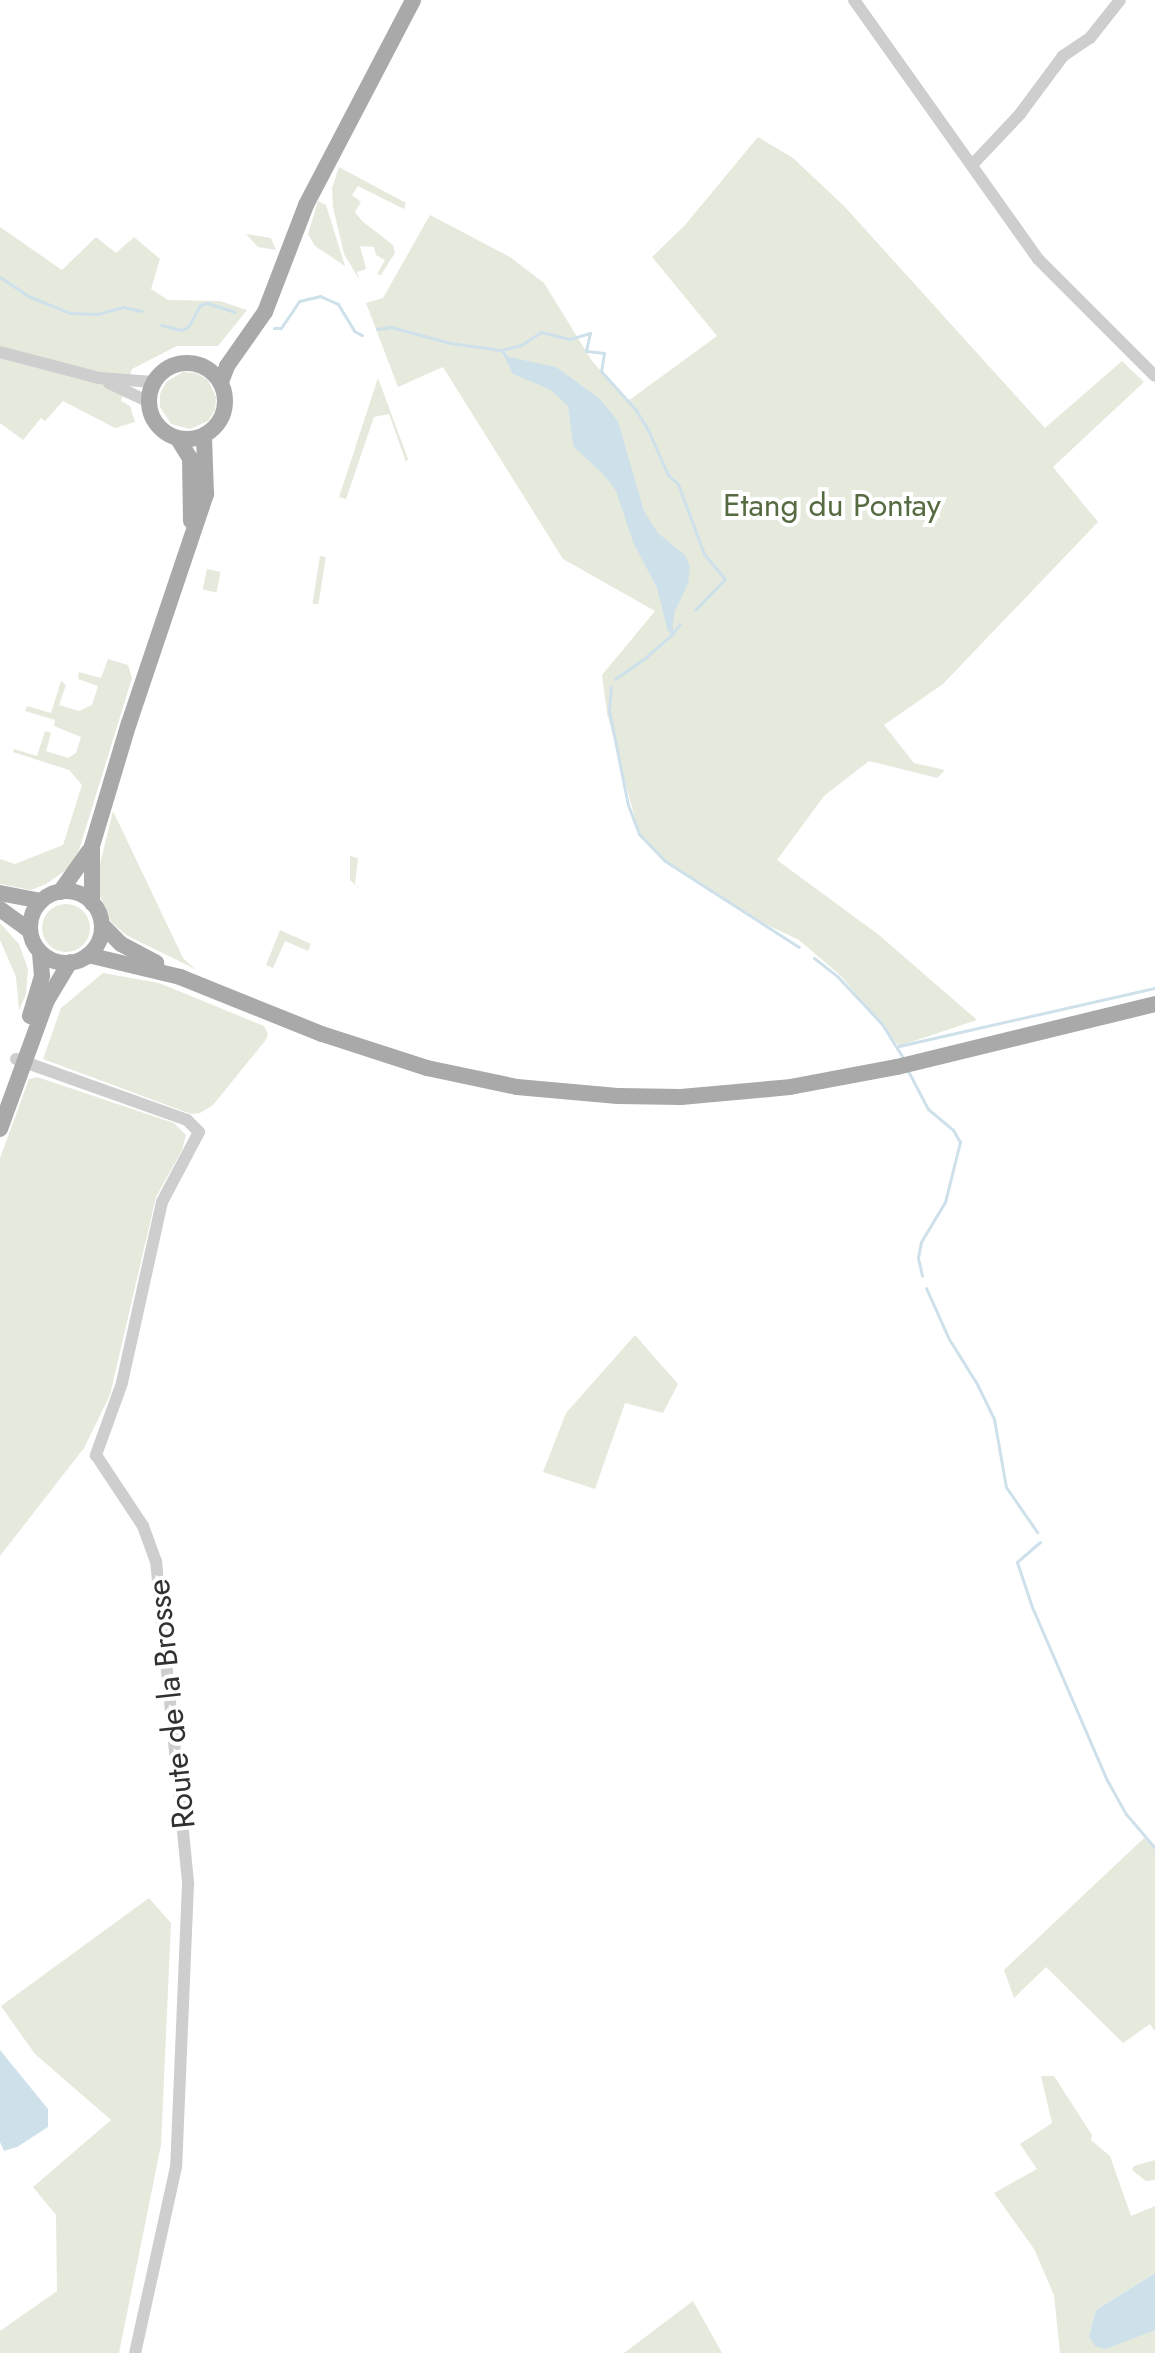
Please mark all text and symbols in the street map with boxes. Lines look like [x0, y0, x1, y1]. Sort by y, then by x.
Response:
park label: Etang du Pontay [723, 486, 941, 524]
street label: Route de la Brosse [139, 1577, 203, 1831]

